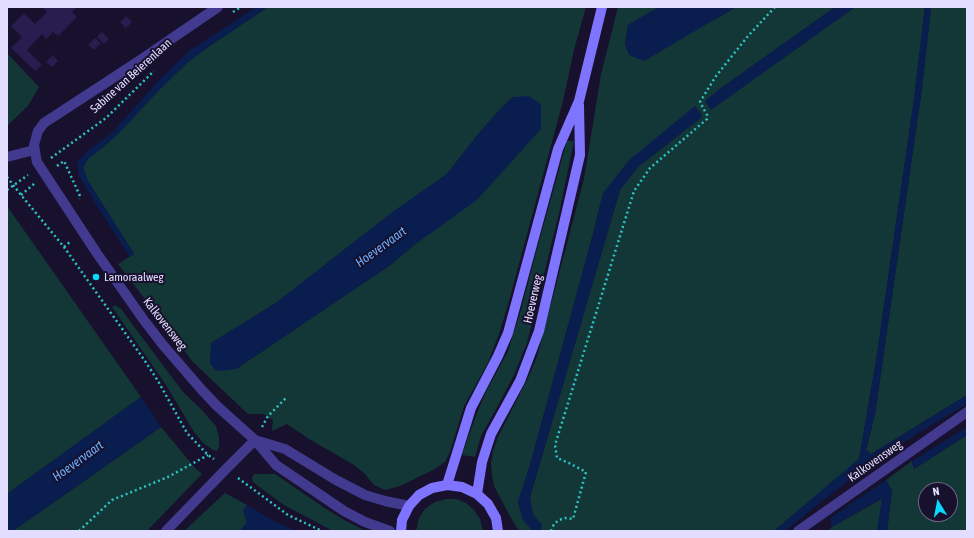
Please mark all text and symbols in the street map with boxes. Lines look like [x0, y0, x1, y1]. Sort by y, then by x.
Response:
street label: Sabine van Beierenlaan [87, 36, 175, 116]
water label: Hoevervaart [352, 223, 410, 271]
place label: Lamoraalweg [104, 270, 164, 284]
marker: Lamoraalweg [91, 272, 101, 282]
street label: Hoeverweg [520, 273, 546, 325]
street label: Kalkovensweg [140, 295, 190, 353]
water label: Hoevervaart [49, 437, 107, 485]
street label: Kalkovensweg [845, 437, 905, 485]
north arrow [918, 482, 958, 522]
text: N [932, 485, 940, 498]

